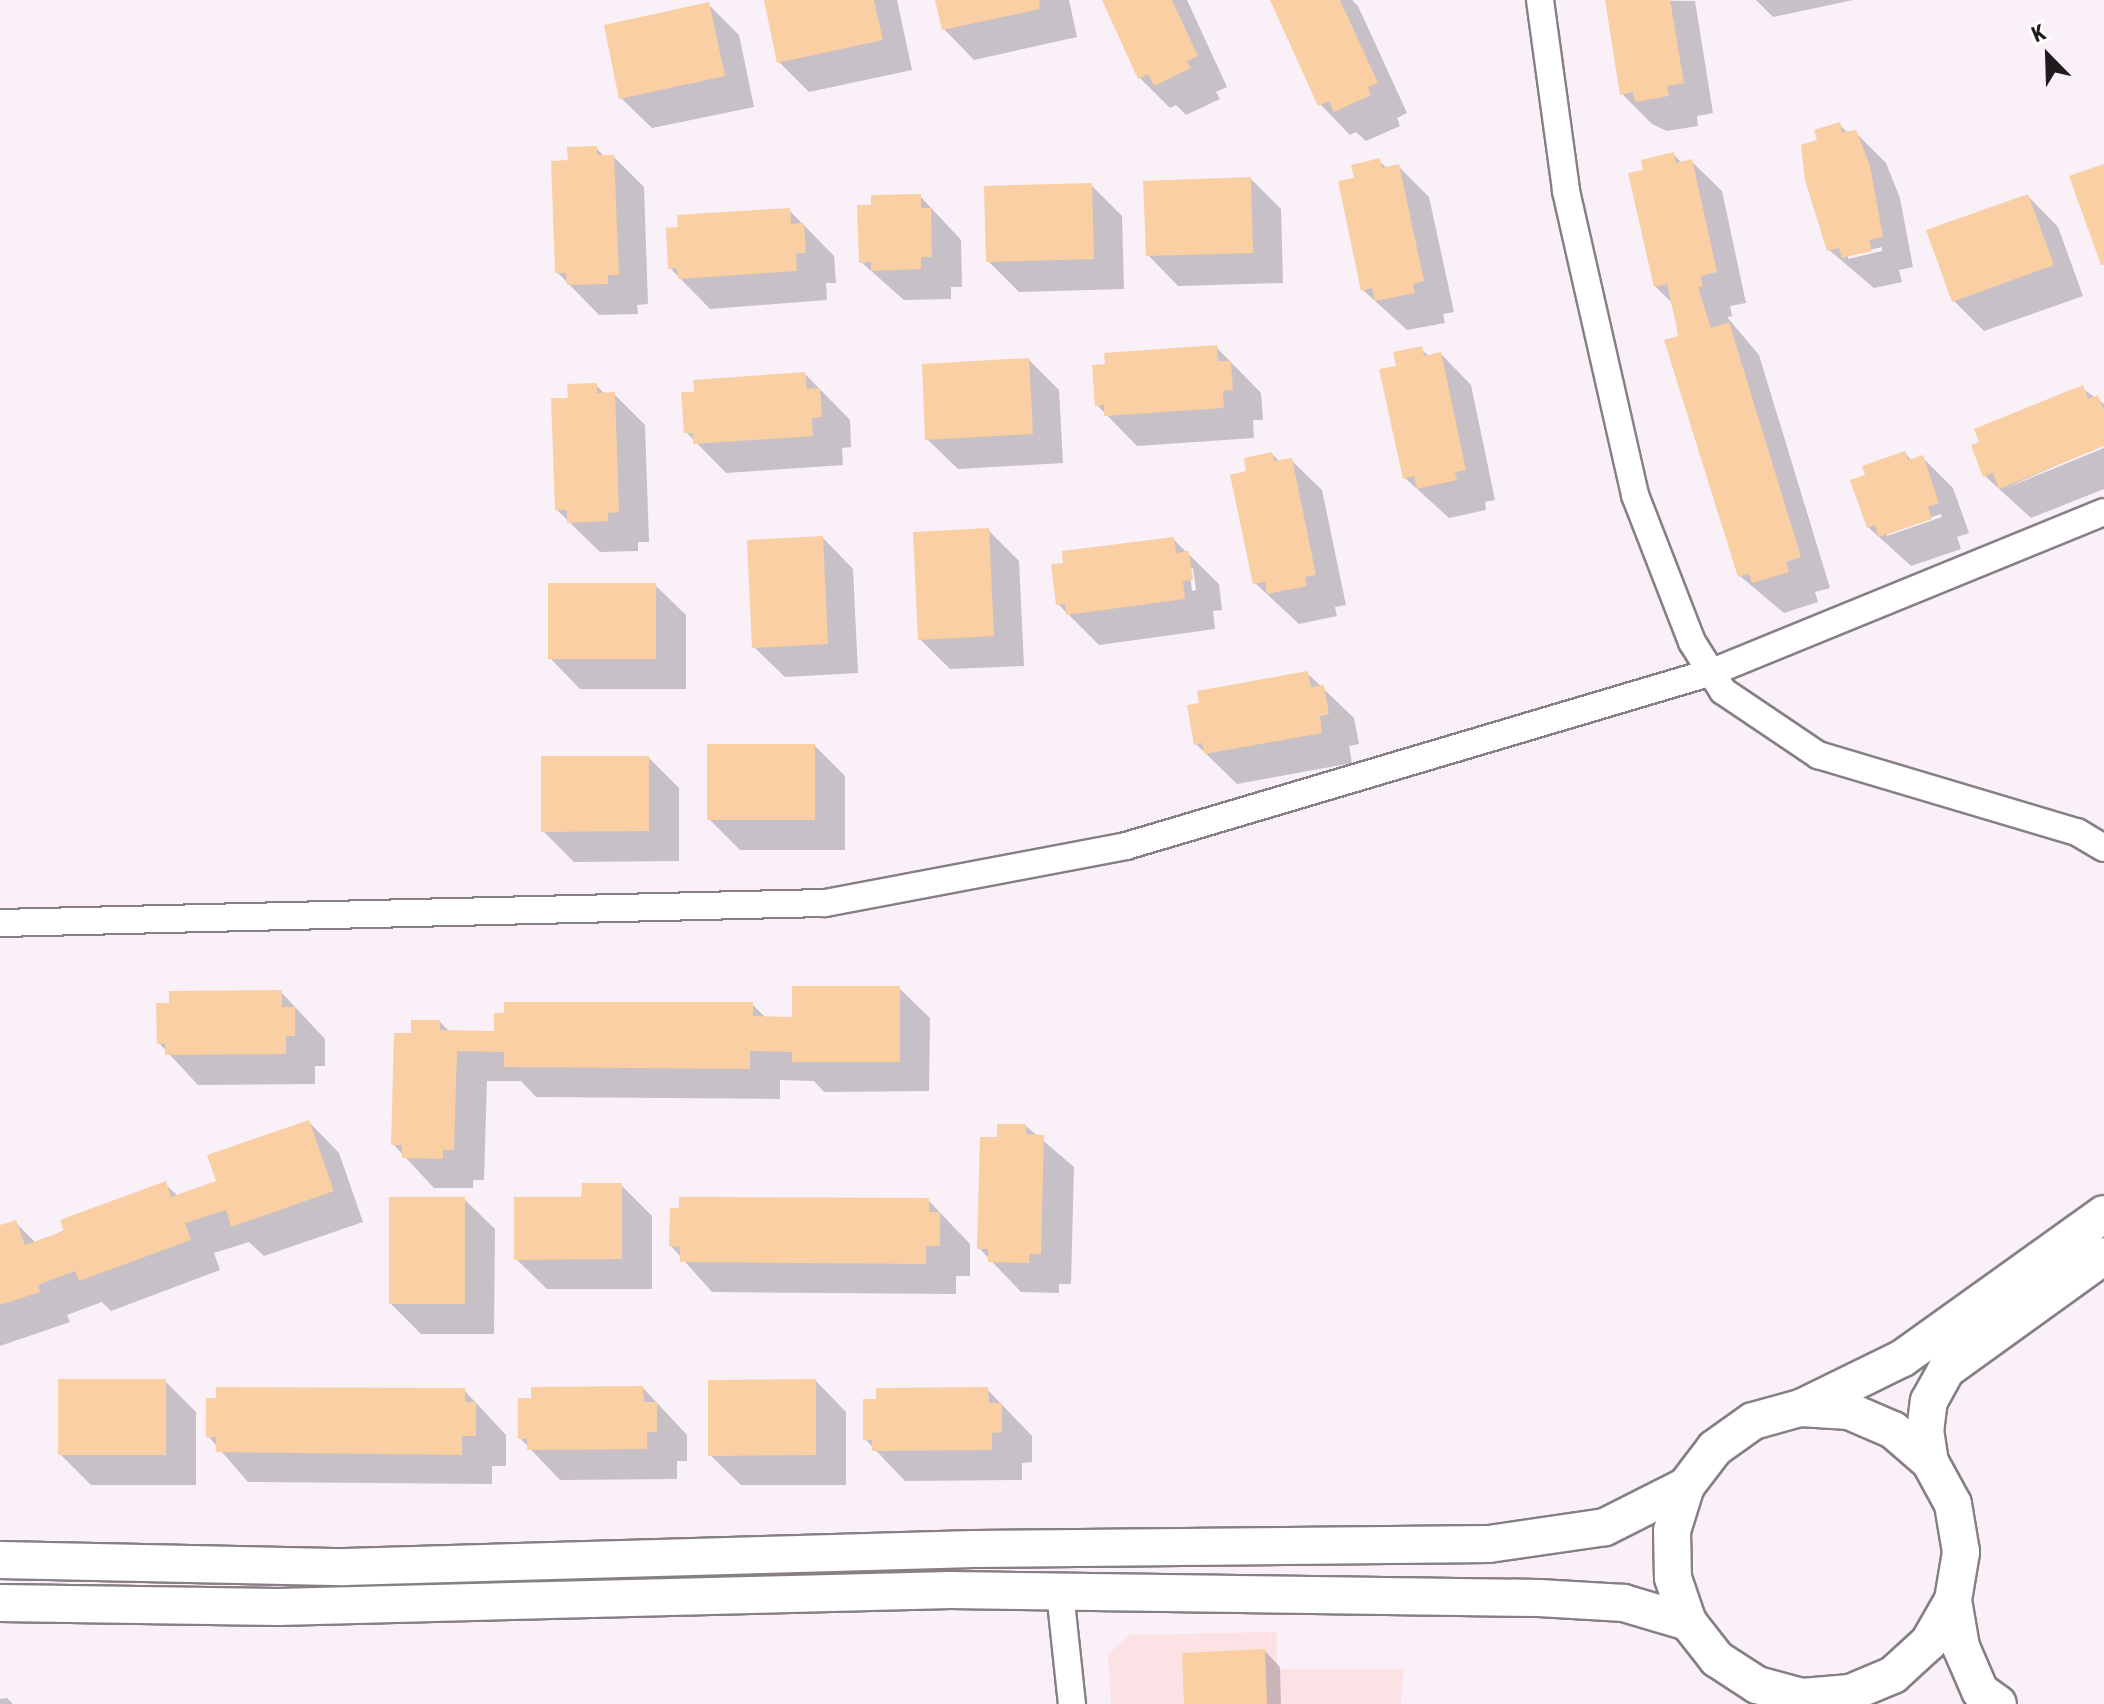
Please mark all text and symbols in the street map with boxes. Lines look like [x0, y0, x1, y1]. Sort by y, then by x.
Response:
north arrow [2008, 16, 2088, 96]
text: K [2028, 20, 2049, 47]

